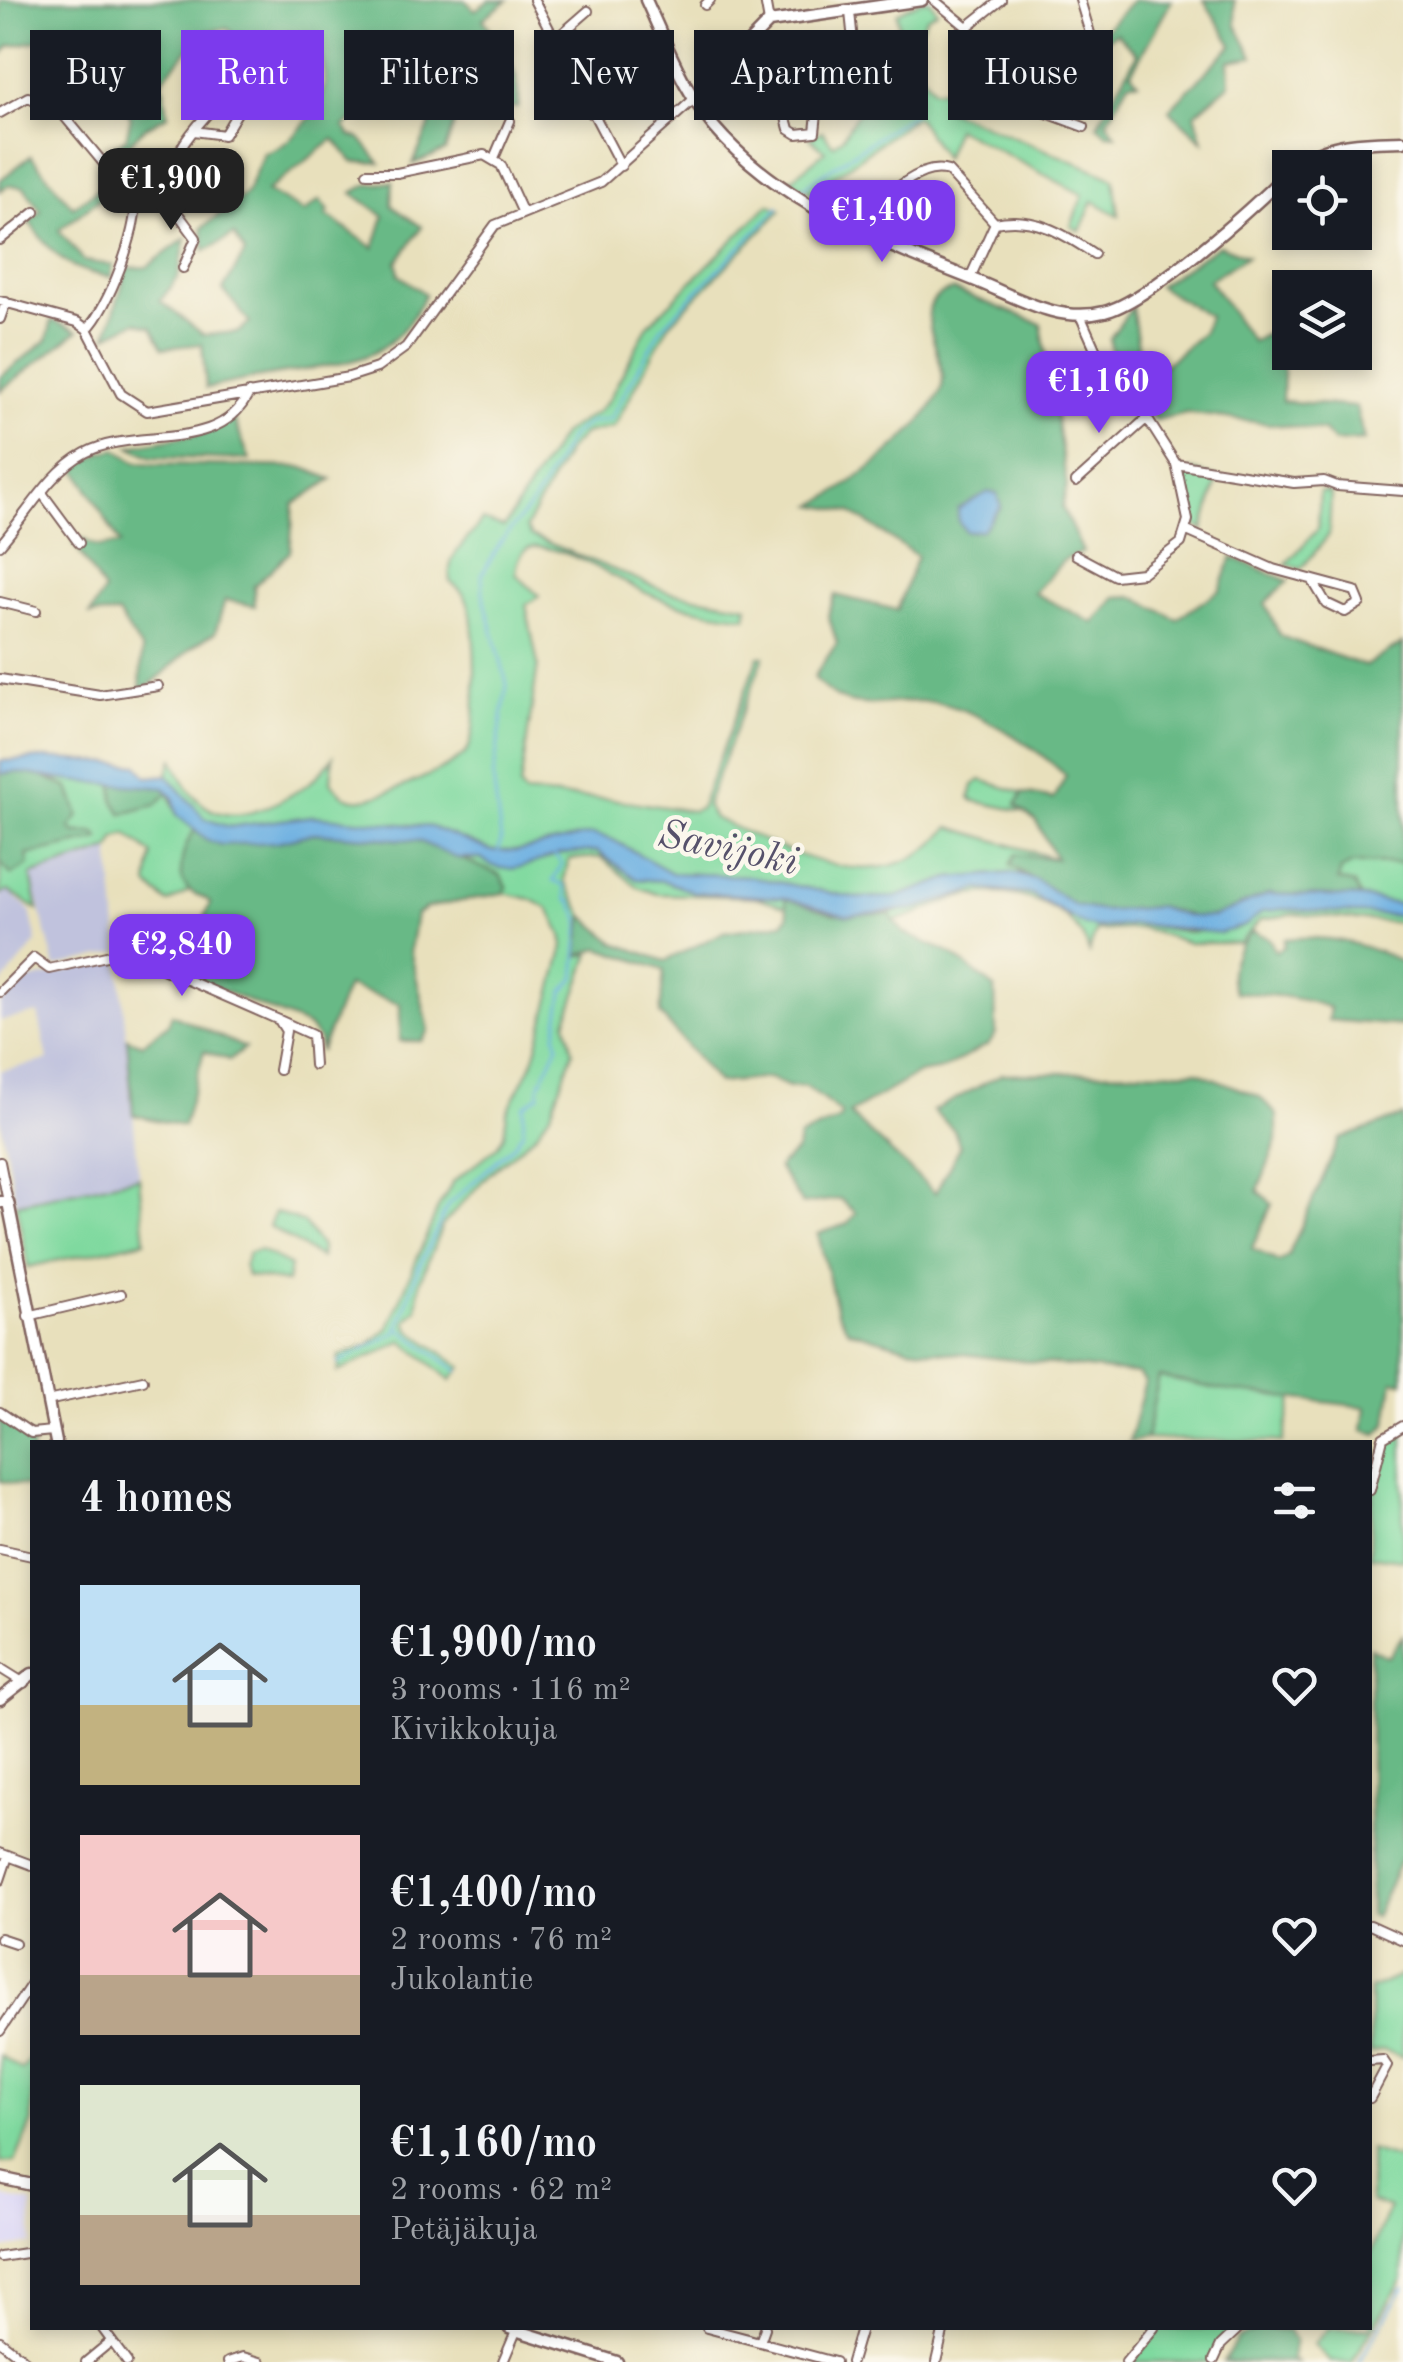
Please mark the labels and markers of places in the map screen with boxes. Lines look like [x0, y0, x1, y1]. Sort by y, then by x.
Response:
pin: €1,900 [90, 148, 252, 233]
pin: €1,400 [801, 180, 963, 265]
pin: €1,160 [1018, 351, 1180, 436]
pin: €2,840 [101, 914, 263, 999]

